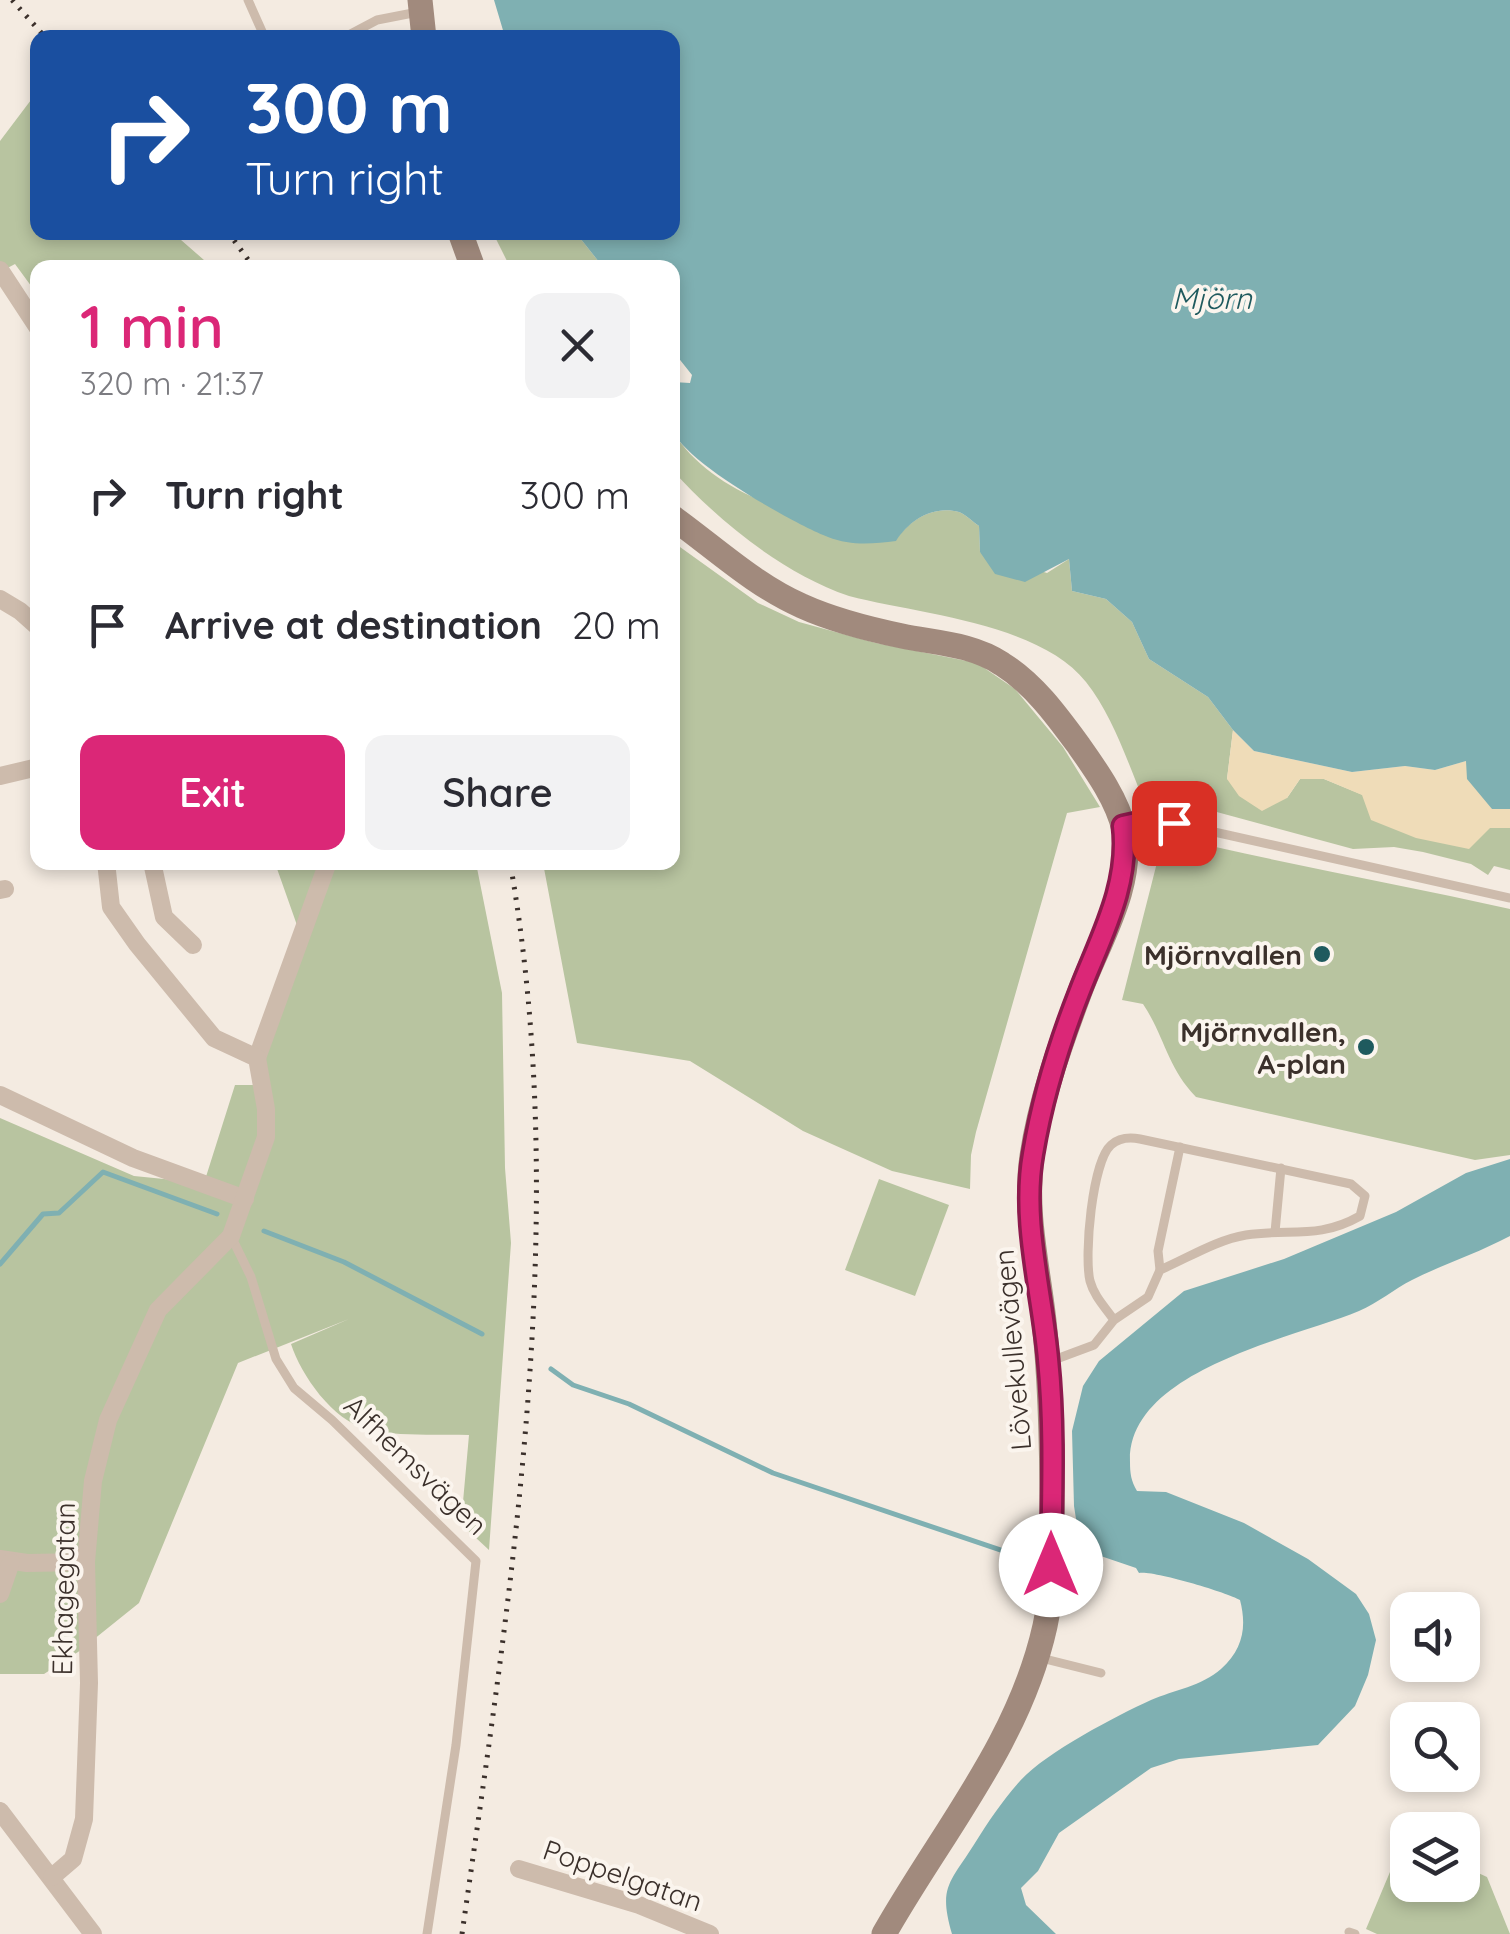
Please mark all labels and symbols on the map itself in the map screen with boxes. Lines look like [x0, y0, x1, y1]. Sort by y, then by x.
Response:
water label: Mjörn [1172, 279, 1253, 317]
pin [1132, 781, 1217, 866]
place label: Mjörnvallen [1144, 937, 1302, 972]
marker: Mjörnvallen [1311, 943, 1333, 965]
place label: Mjörnvallen, A-plan [1180, 1014, 1346, 1081]
marker: Mjörnvallen, A-plan [1355, 1036, 1377, 1058]
street label: Lövekullevägen [986, 1248, 1038, 1452]
street label: Alfhemsvägen [337, 1388, 495, 1542]
street label: Ekhagegatan [44, 1502, 82, 1676]
position arrow [999, 1513, 1103, 1617]
street label: Poppelgatan [539, 1831, 707, 1919]

